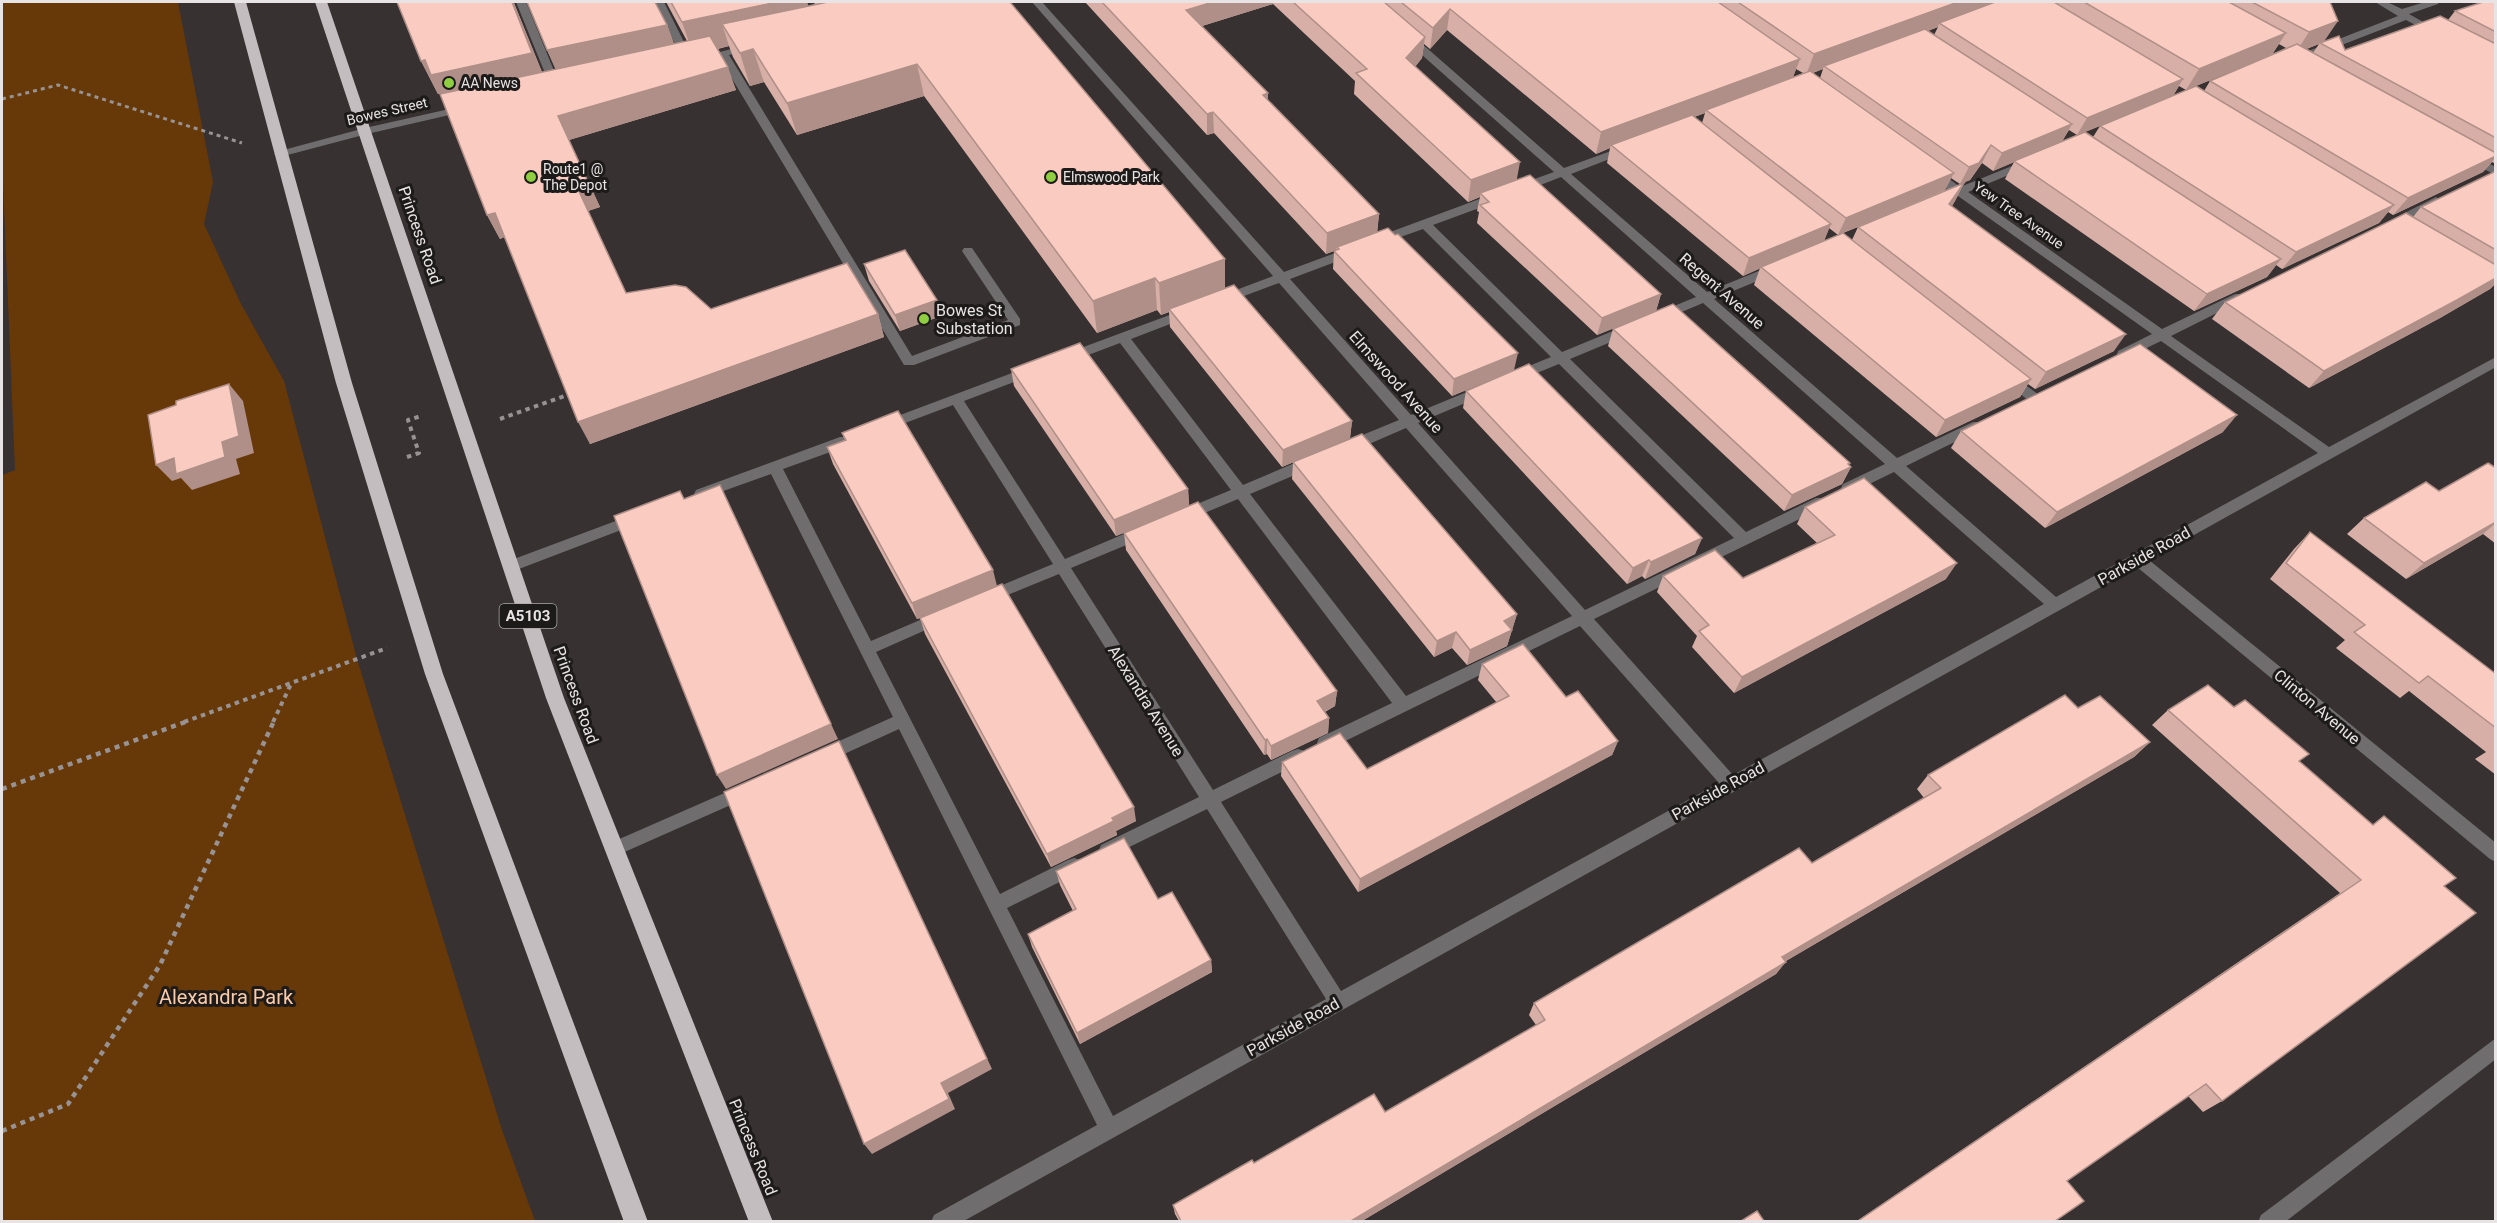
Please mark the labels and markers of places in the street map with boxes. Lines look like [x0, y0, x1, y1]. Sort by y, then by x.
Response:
place label: AA News [461, 75, 518, 91]
marker: AA News [442, 76, 456, 90]
place label: Route1 @ The Depot [543, 161, 607, 193]
place label: Elmswood Park [1063, 169, 1161, 185]
marker: Route1 @ The Depot [524, 170, 538, 184]
marker: Elmswood Park [1044, 170, 1058, 184]
place label: Bowes St Substation [936, 301, 1013, 338]
marker: Bowes St Substation [917, 312, 931, 326]

